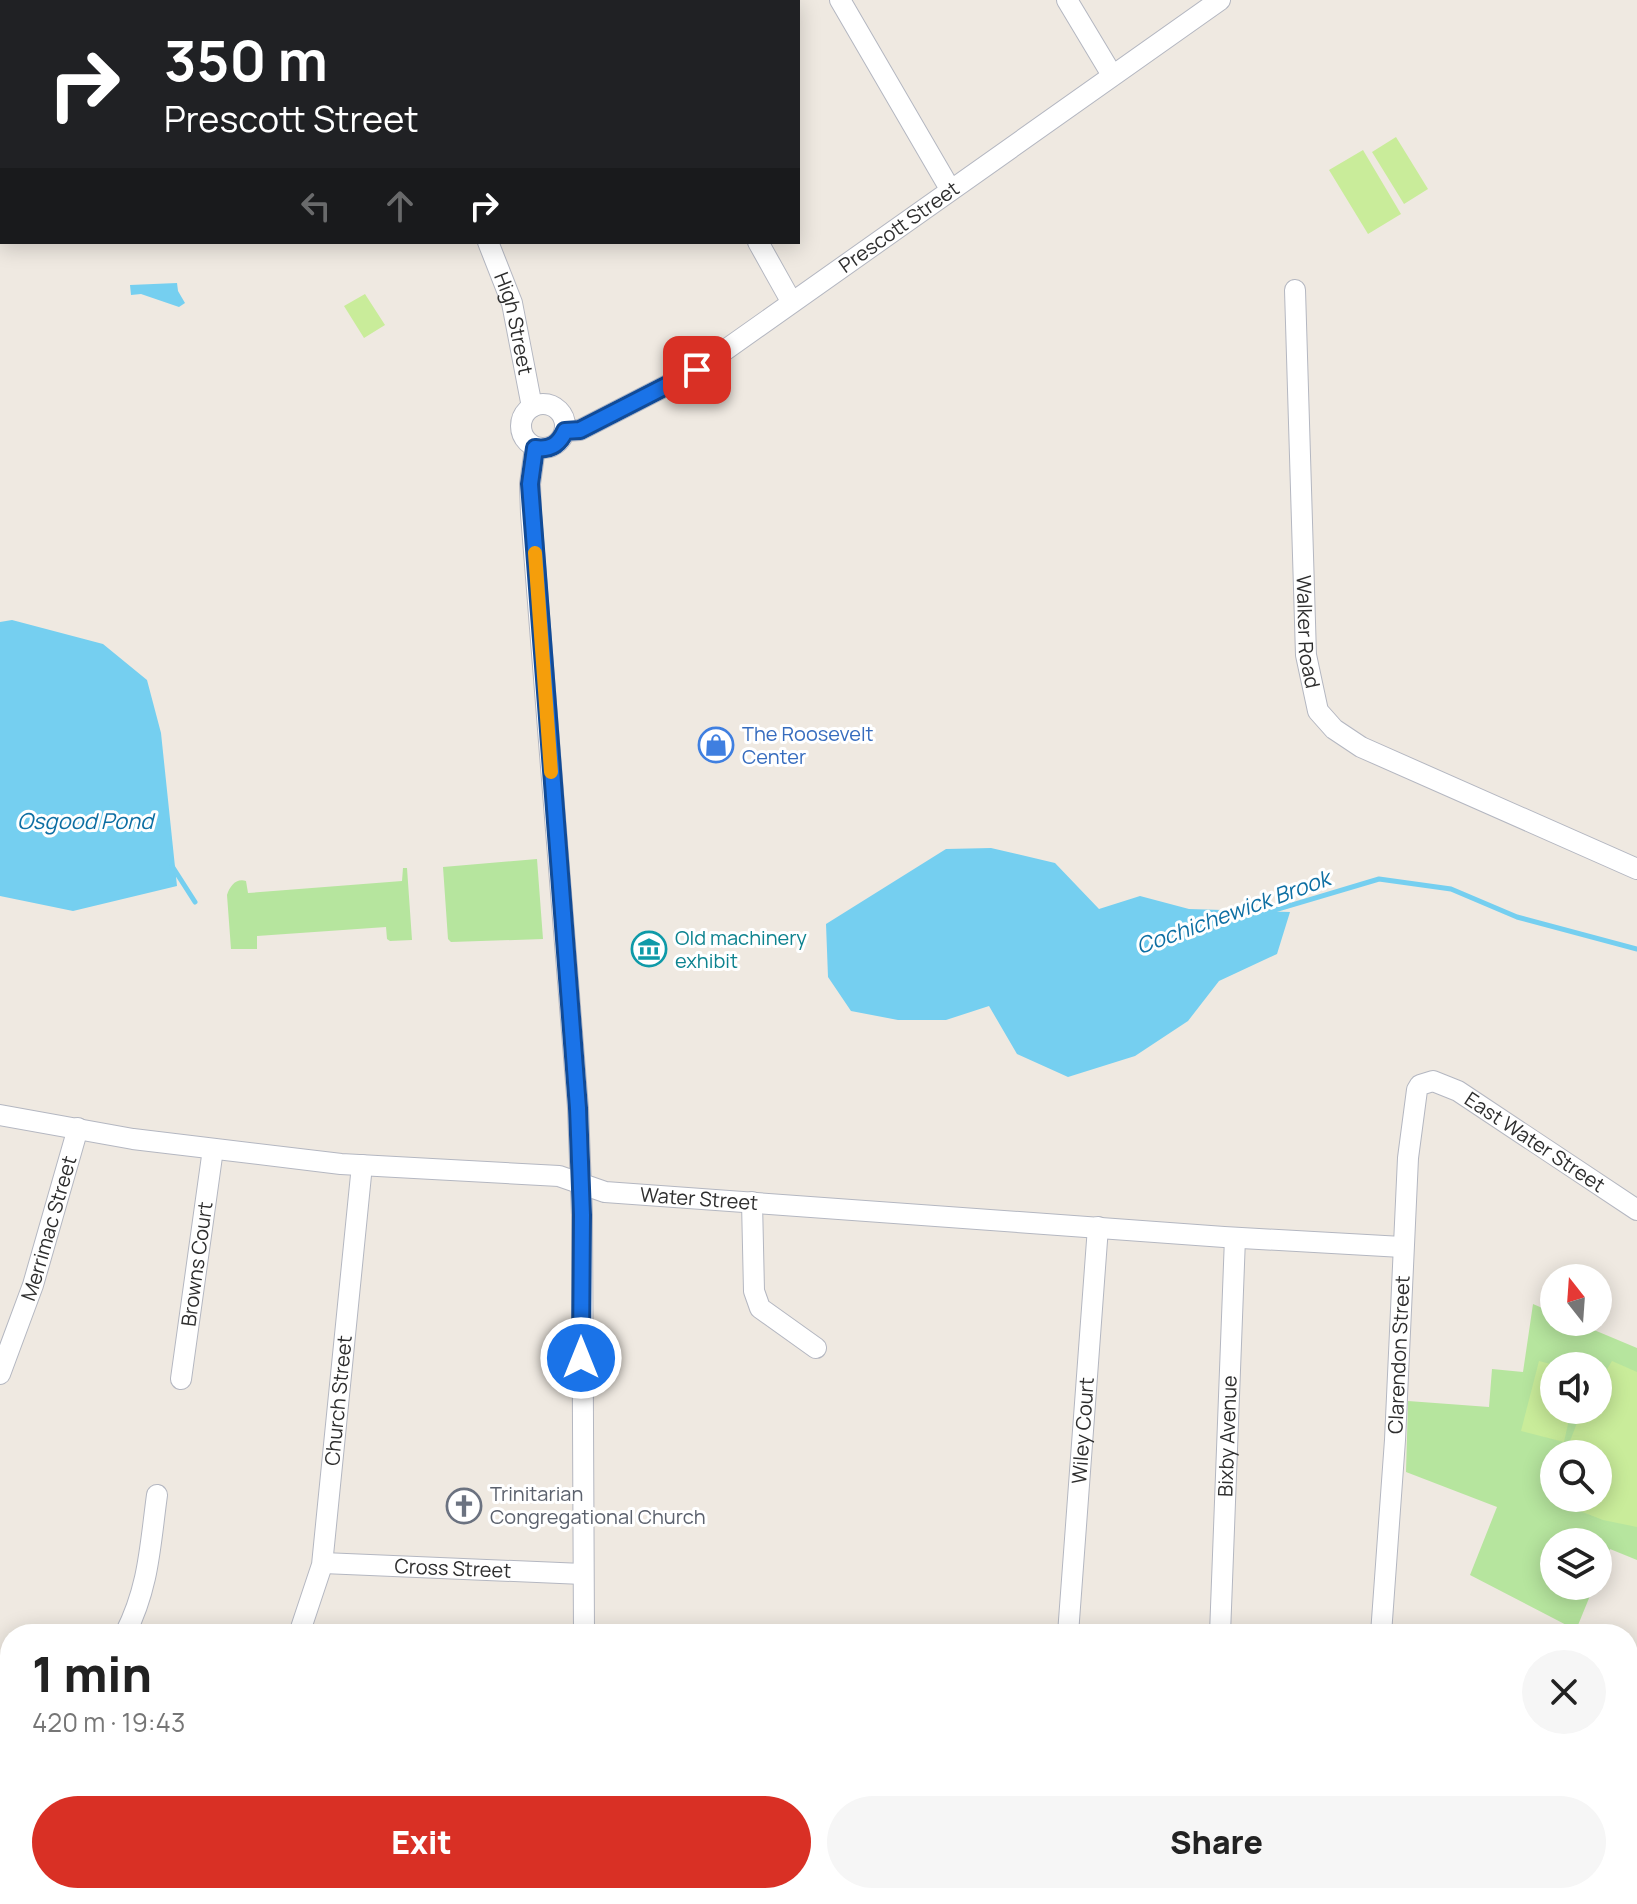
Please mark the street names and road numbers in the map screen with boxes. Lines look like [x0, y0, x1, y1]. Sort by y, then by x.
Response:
street label: Prescott Street [833, 175, 964, 279]
street label: High Street [488, 268, 540, 377]
street label: Walker Road [1291, 575, 1327, 691]
street label: East Water Street [1460, 1085, 1611, 1198]
street label: Merrimac Street [14, 1152, 82, 1304]
street label: Water Street [639, 1181, 759, 1216]
street label: Browns Court [174, 1200, 219, 1328]
street label: Clarendon Street [1381, 1275, 1416, 1434]
street label: Church Street [318, 1334, 358, 1467]
street label: Bixby Avenue [1211, 1375, 1243, 1498]
street label: Wiley Court [1065, 1376, 1100, 1485]
street label: Cross Street [394, 1552, 512, 1584]

